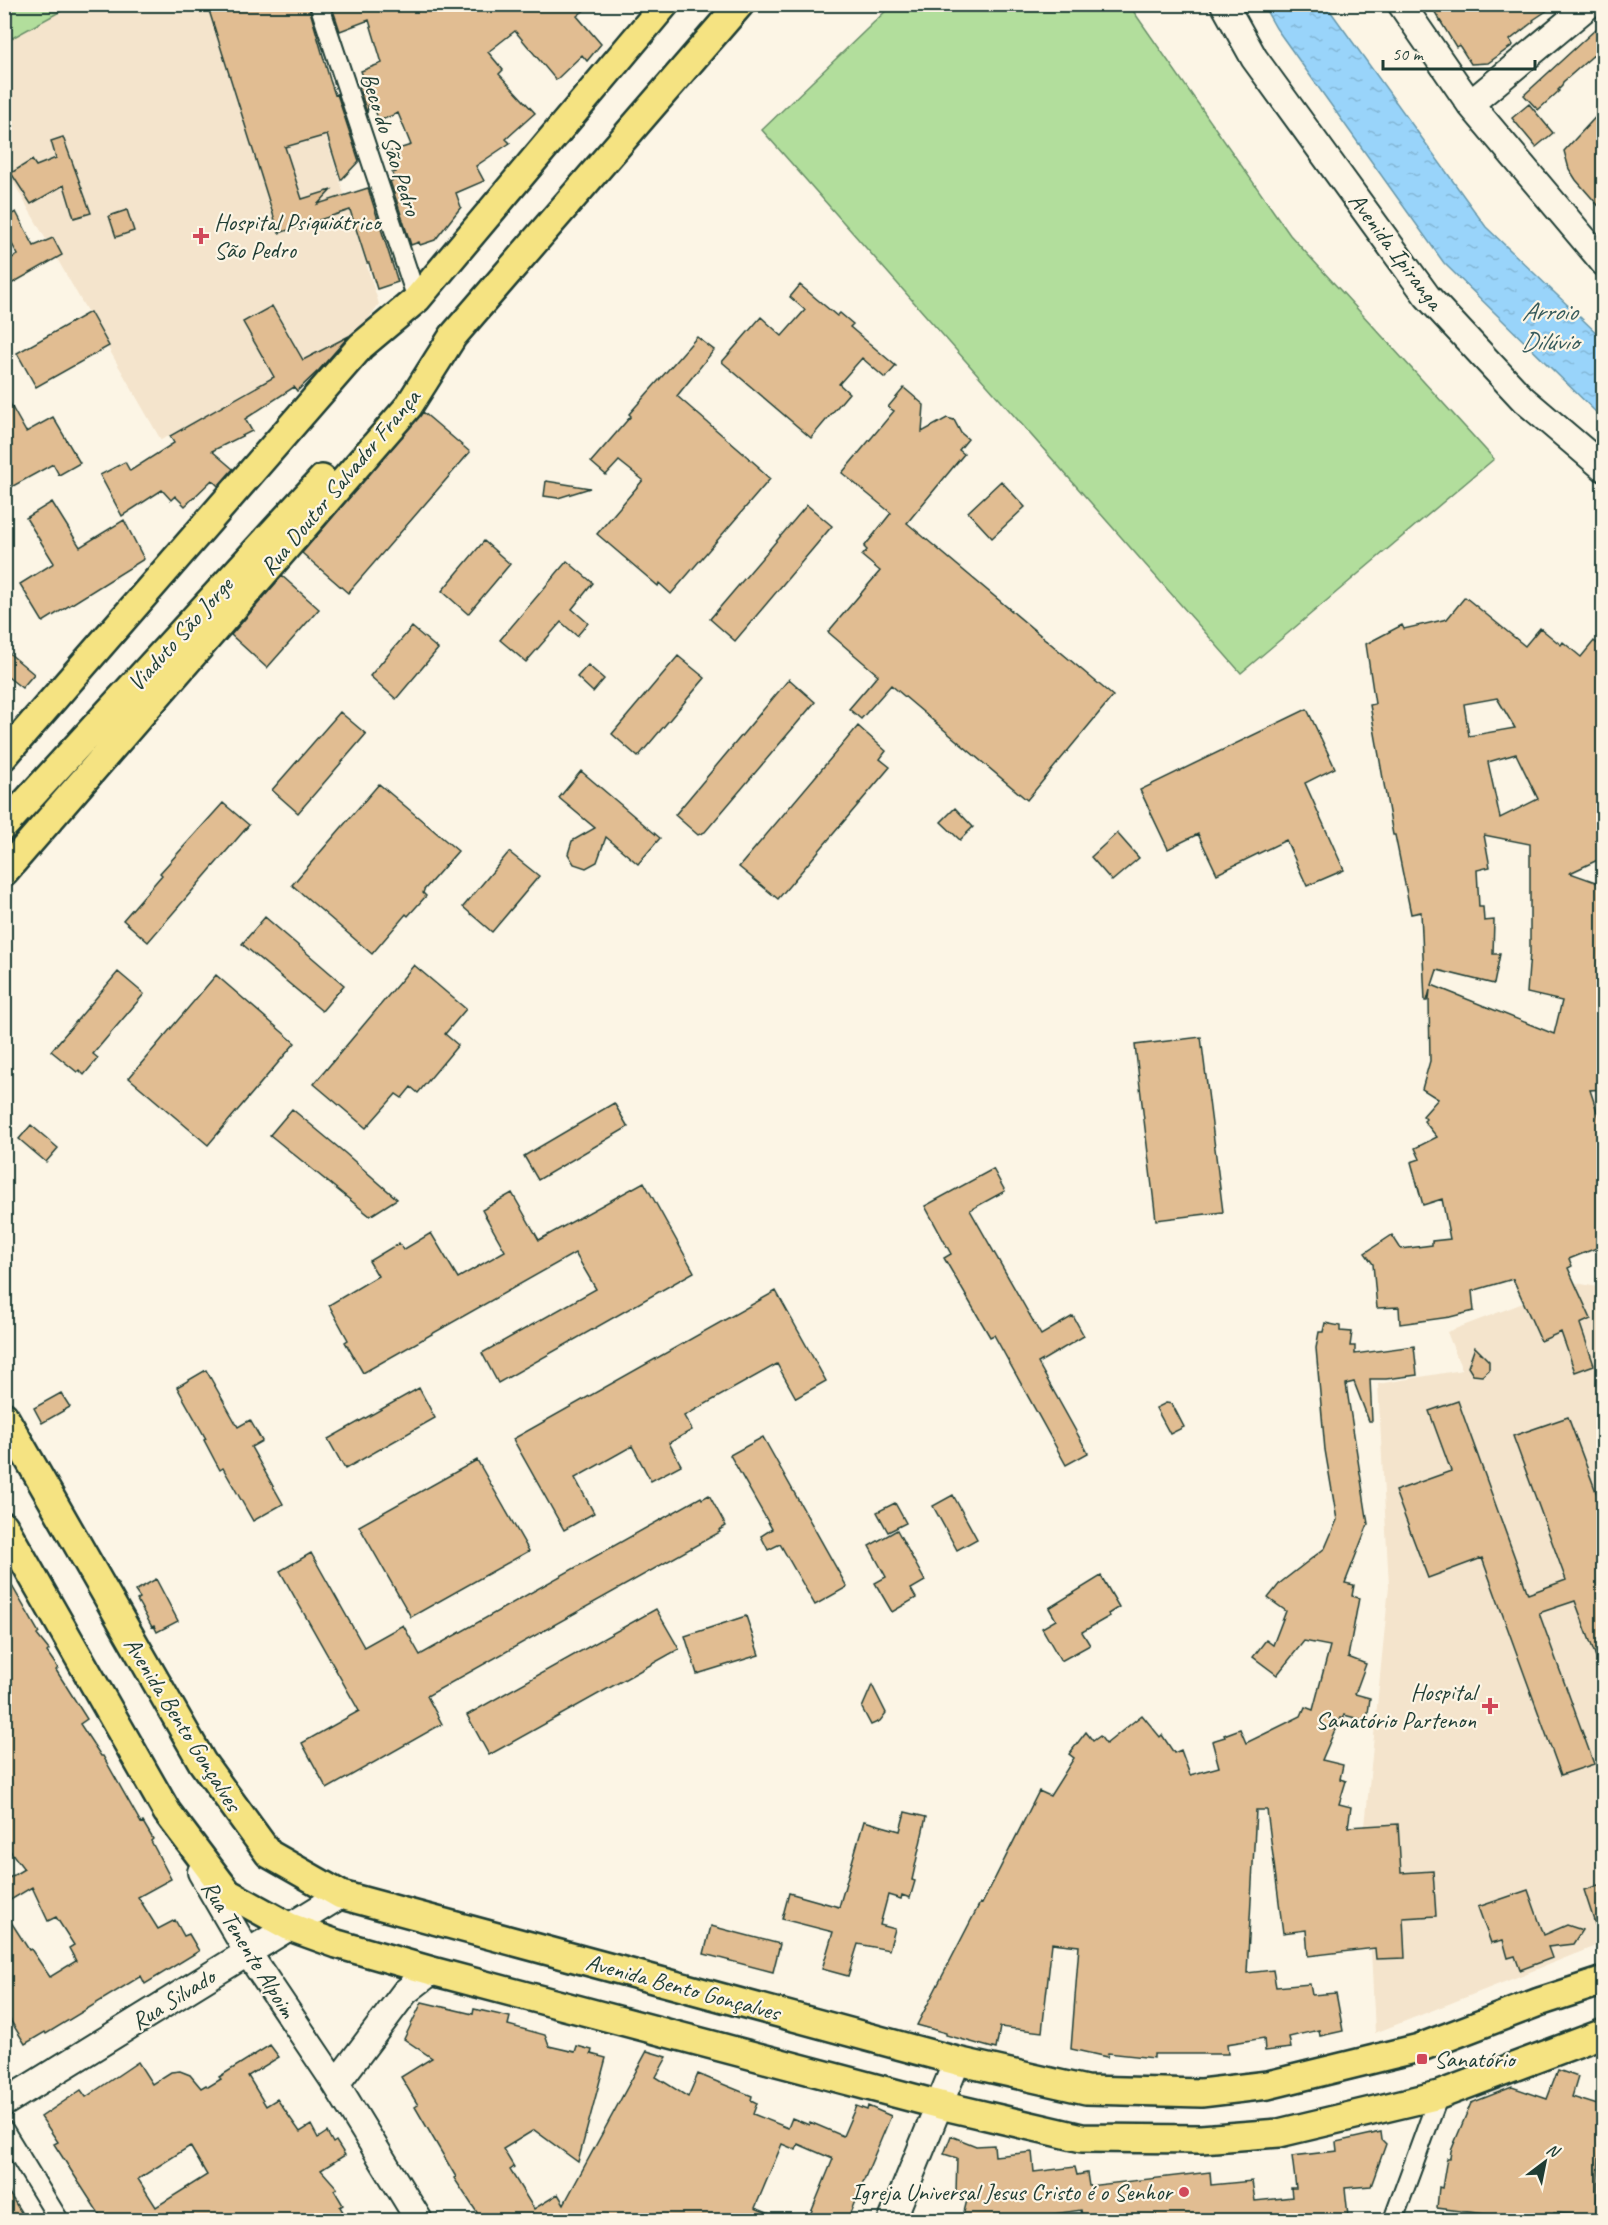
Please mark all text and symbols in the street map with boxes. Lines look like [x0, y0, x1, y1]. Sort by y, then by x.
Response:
scale bar [1383, 33, 1534, 71]
text: 50 m [1392, 43, 1425, 65]
street label: Beco do São Pedro [354, 69, 429, 221]
street label: Avenida Ipiranga [1342, 187, 1451, 317]
place label: Hospital Psiquiátrico São Pedro [214, 207, 383, 265]
marker: Hospital Psiquiátrico São Pedro [192, 227, 210, 245]
water label: Arroio Dilúvio [1520, 295, 1582, 358]
street label: Rua Doutor Salvador França [253, 382, 428, 581]
street label: Viaduto São Jorge [121, 569, 241, 697]
street label: Avenida Bento Gonçalves [117, 1631, 250, 1818]
place label: Hospital Sanatório Partenon [1315, 1677, 1480, 1735]
marker: Hospital Sanatório Partenon [1481, 1697, 1499, 1715]
street label: Rua Tenente Alpoim [195, 1875, 304, 2024]
street label: Avenida Bento Gonçalves [583, 1947, 785, 2028]
street label: Rua Silvado [126, 1960, 223, 2036]
place label: Sanatório [1434, 2044, 1517, 2074]
marker: Sanatório [1415, 2052, 1429, 2066]
north arrow [1515, 2132, 1575, 2192]
text: N [1543, 2139, 1565, 2163]
place label: Igreja Universal Jesus Cristo é o Senhor [851, 2177, 1174, 2207]
marker: Igreja Universal Jesus Cristo é o Senhor [1177, 2185, 1191, 2199]

